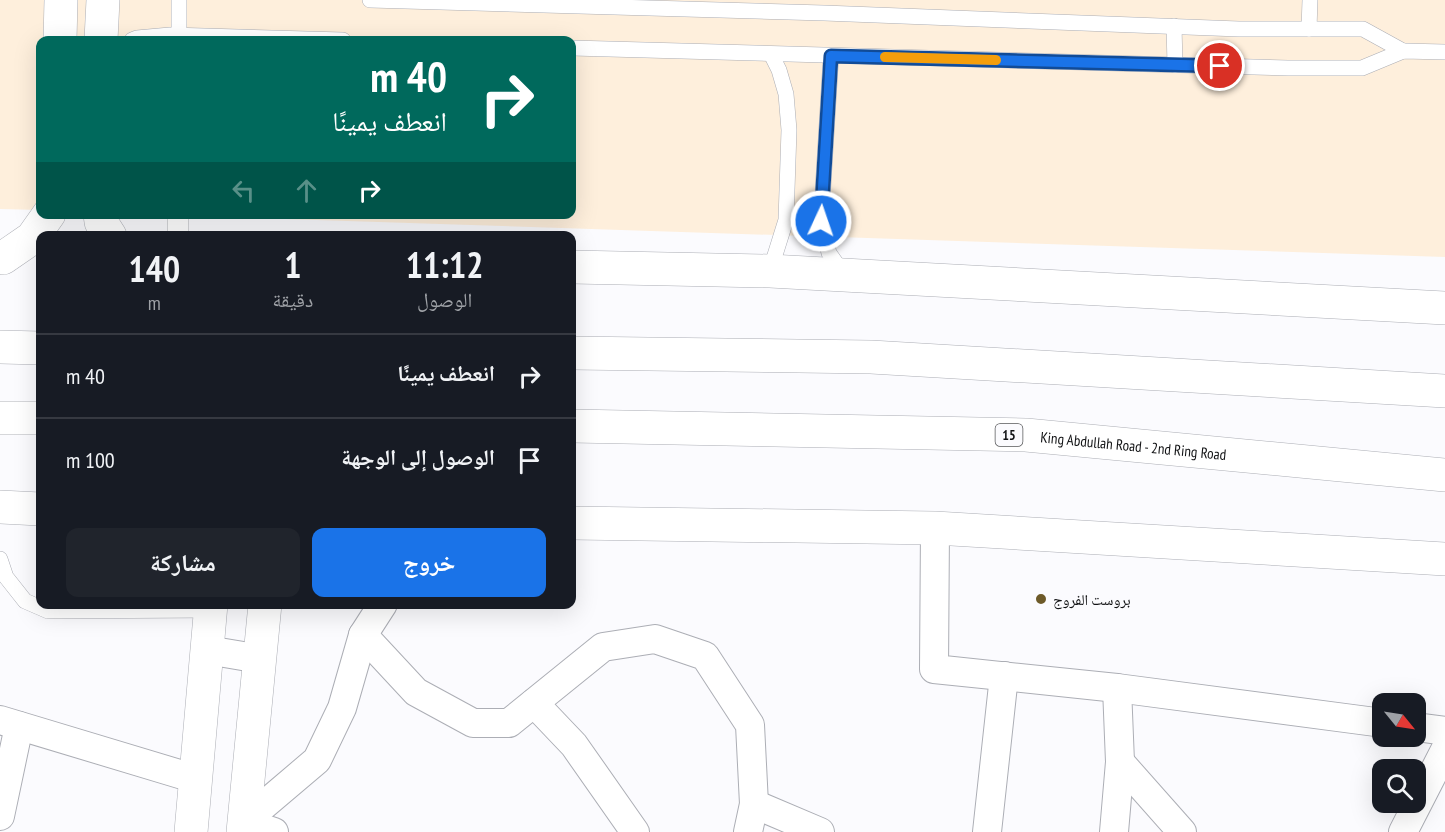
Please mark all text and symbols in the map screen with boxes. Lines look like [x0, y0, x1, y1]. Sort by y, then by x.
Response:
pin [1194, 40, 1245, 91]
text: 40 m [370, 49, 447, 104]
icon: arrive [1203, 49, 1236, 82]
icon: right [468, 60, 546, 138]
text: انعطف يمينًا [332, 104, 447, 138]
icon: left [227, 174, 260, 207]
icon: ahead [290, 174, 323, 207]
icon: right [353, 174, 386, 207]
position arrow [789, 189, 853, 253]
text: 1 [284, 241, 301, 288]
text: 11:12 [406, 241, 484, 288]
text: 140 [128, 245, 180, 292]
text: دقيقة [273, 287, 313, 313]
text: الوصول [417, 287, 472, 313]
text: m [148, 290, 161, 316]
text: انعطف يمينًا [397, 359, 495, 387]
icon: right [513, 360, 546, 393]
text: 40 m [66, 362, 105, 390]
road number: 15 [996, 424, 1022, 446]
street label: King Abdullah Road - 2nd Ring Road [1040, 427, 1227, 464]
text: الوصول إلى الوجهة [341, 443, 495, 471]
icon: arrive [513, 444, 546, 477]
text: 100 m [66, 446, 115, 474]
button: مشاركة [66, 528, 300, 597]
button: خروج [312, 528, 546, 597]
place label: بروست الفروج [1053, 590, 1131, 610]
marker: بروست الفروج [1034, 592, 1048, 606]
north arrow [1372, 693, 1426, 747]
map controls [1372, 693, 1426, 813]
button: search [1372, 759, 1426, 813]

